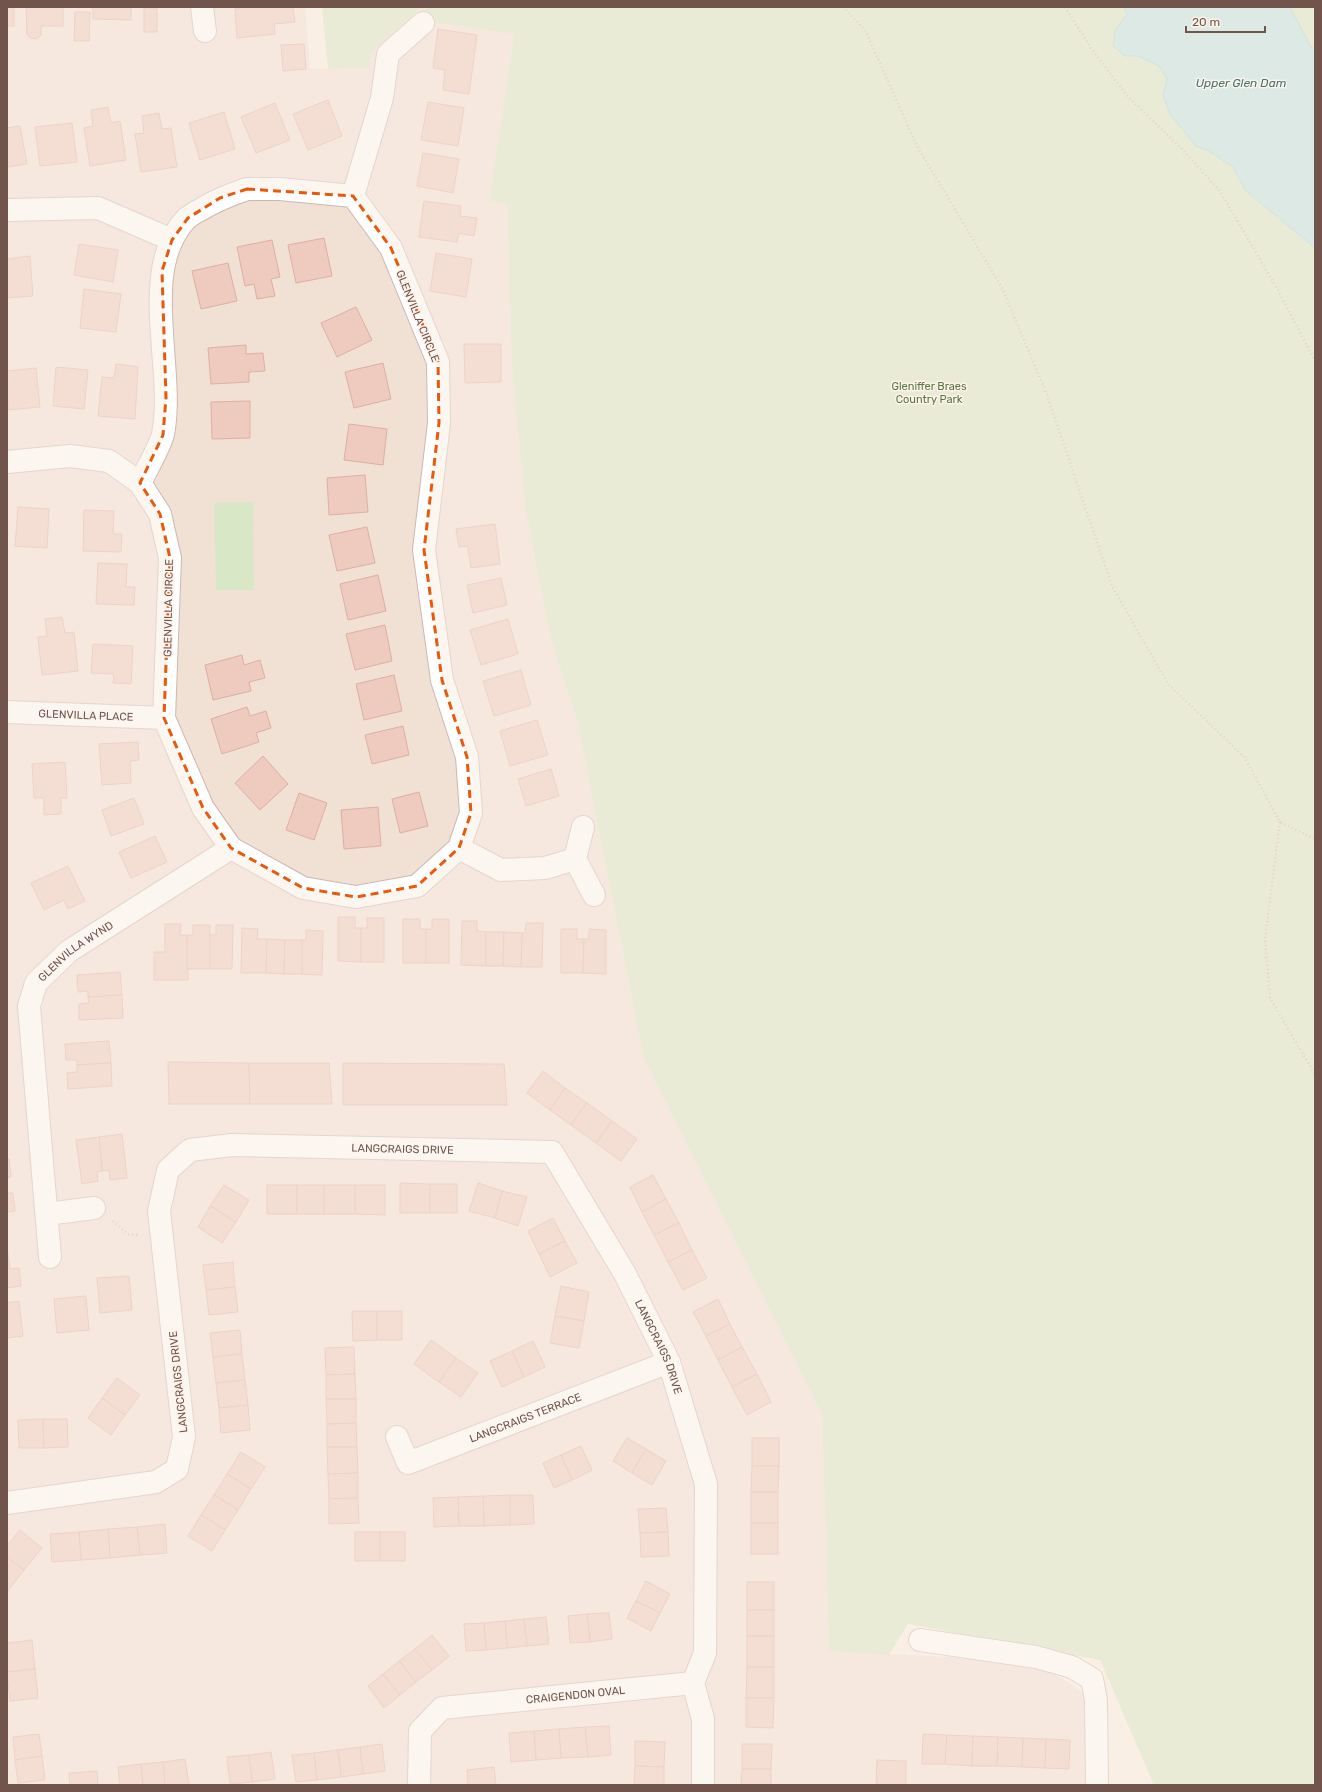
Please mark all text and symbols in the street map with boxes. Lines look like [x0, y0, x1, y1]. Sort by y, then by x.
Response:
scale bar [1186, 8, 1265, 34]
text: 20 m [1192, 15, 1220, 29]
water label: Upper Glen Dam [1196, 76, 1287, 90]
street label: GLENVILLA CIRCLE [393, 268, 442, 364]
park label: Gleniffer Braes Country Park [891, 380, 967, 406]
street label: GLENVILLA CIRCLE [161, 559, 176, 657]
street label: GLENVILLA PLACE [38, 707, 134, 724]
street label: GLENVILLA WYND [36, 919, 116, 984]
street label: LANGCRAIGS DRIVE [351, 1142, 454, 1157]
street label: LANGCRAIGS DRIVE [632, 1297, 684, 1396]
street label: LANGCRAIGS DRIVE [167, 1330, 190, 1433]
street label: LANGCRAIGS TERRACE [468, 1390, 584, 1446]
street label: CRAIGENDON OVAL [525, 1684, 626, 1707]

